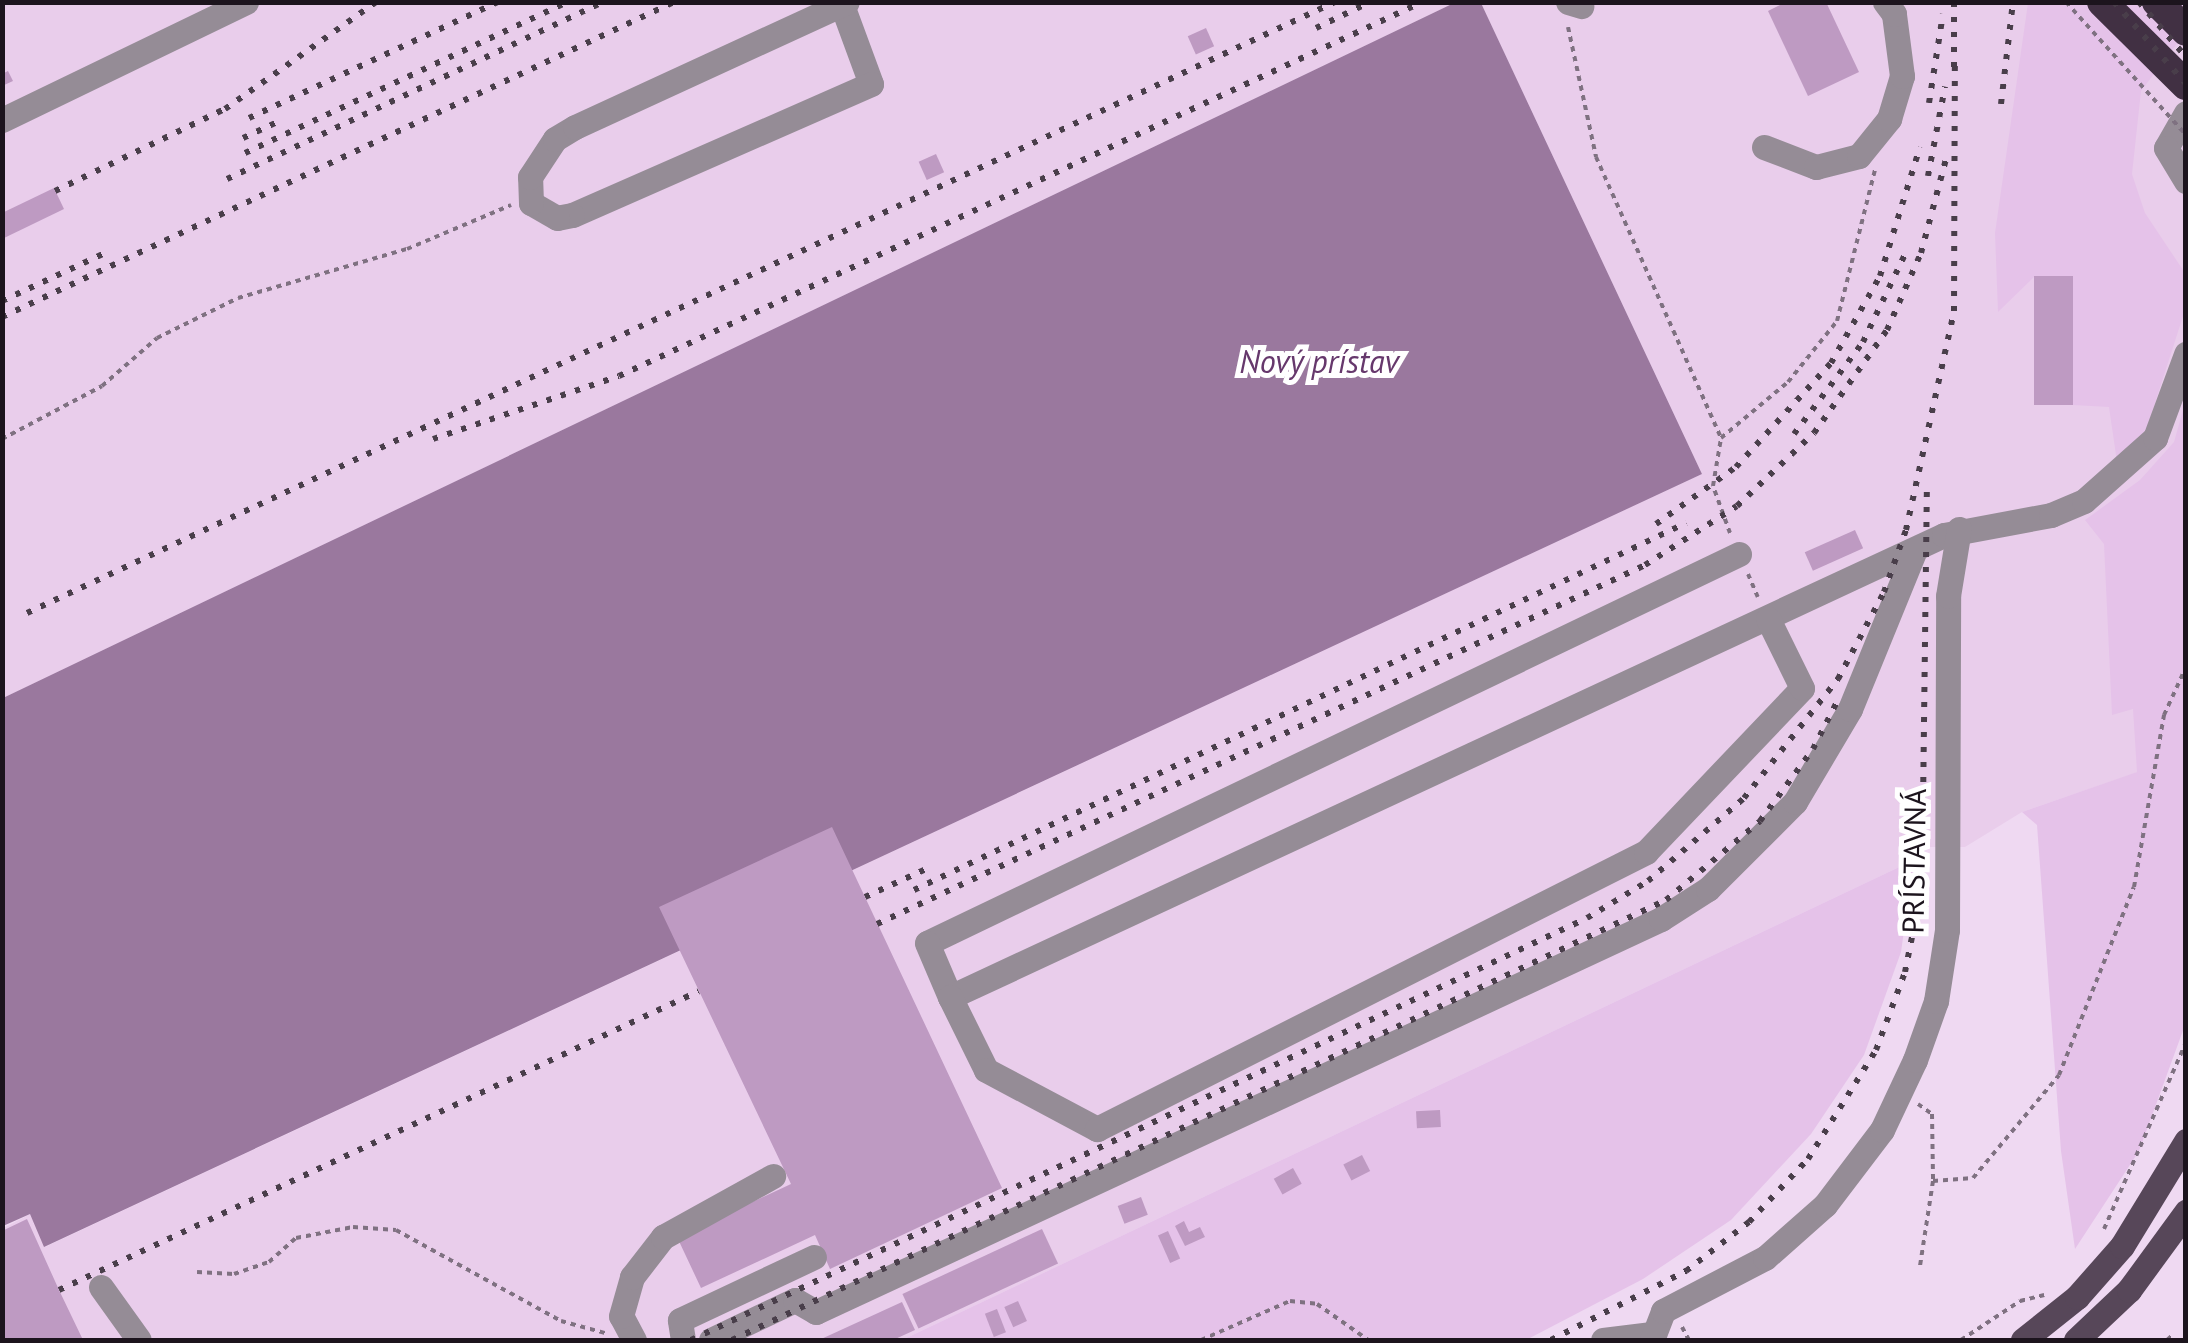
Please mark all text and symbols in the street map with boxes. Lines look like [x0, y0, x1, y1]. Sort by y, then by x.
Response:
water label: Nový prístav [1239, 342, 1399, 380]
street label: PRÍSTAVNÁ [1895, 788, 1933, 934]

